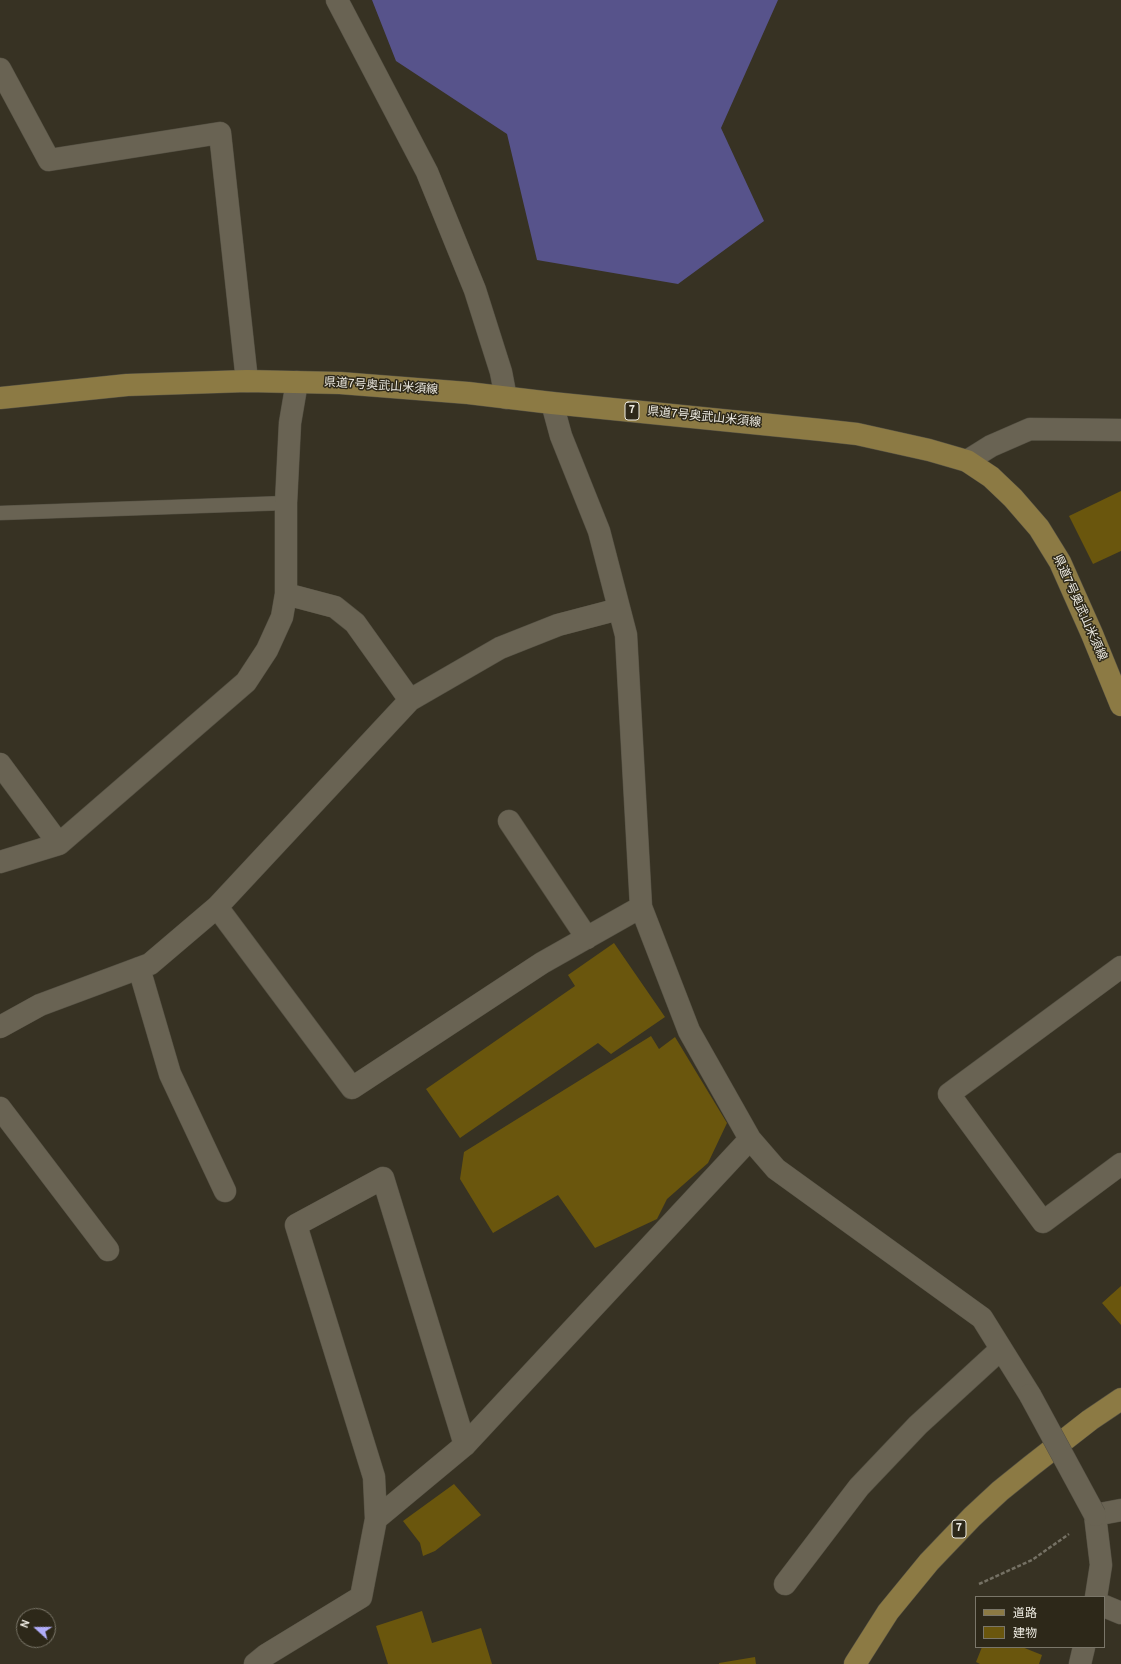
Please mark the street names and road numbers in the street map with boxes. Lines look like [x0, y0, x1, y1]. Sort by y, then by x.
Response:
street label: 県道7号奥武山米須線 [324, 376, 438, 398]
road number: 7 [625, 402, 639, 420]
street label: 県道7号奥武山米須線 [646, 405, 762, 431]
street label: 県道7号奥武山米須線 [1049, 553, 1109, 663]
road number: 7 [952, 1520, 966, 1538]

